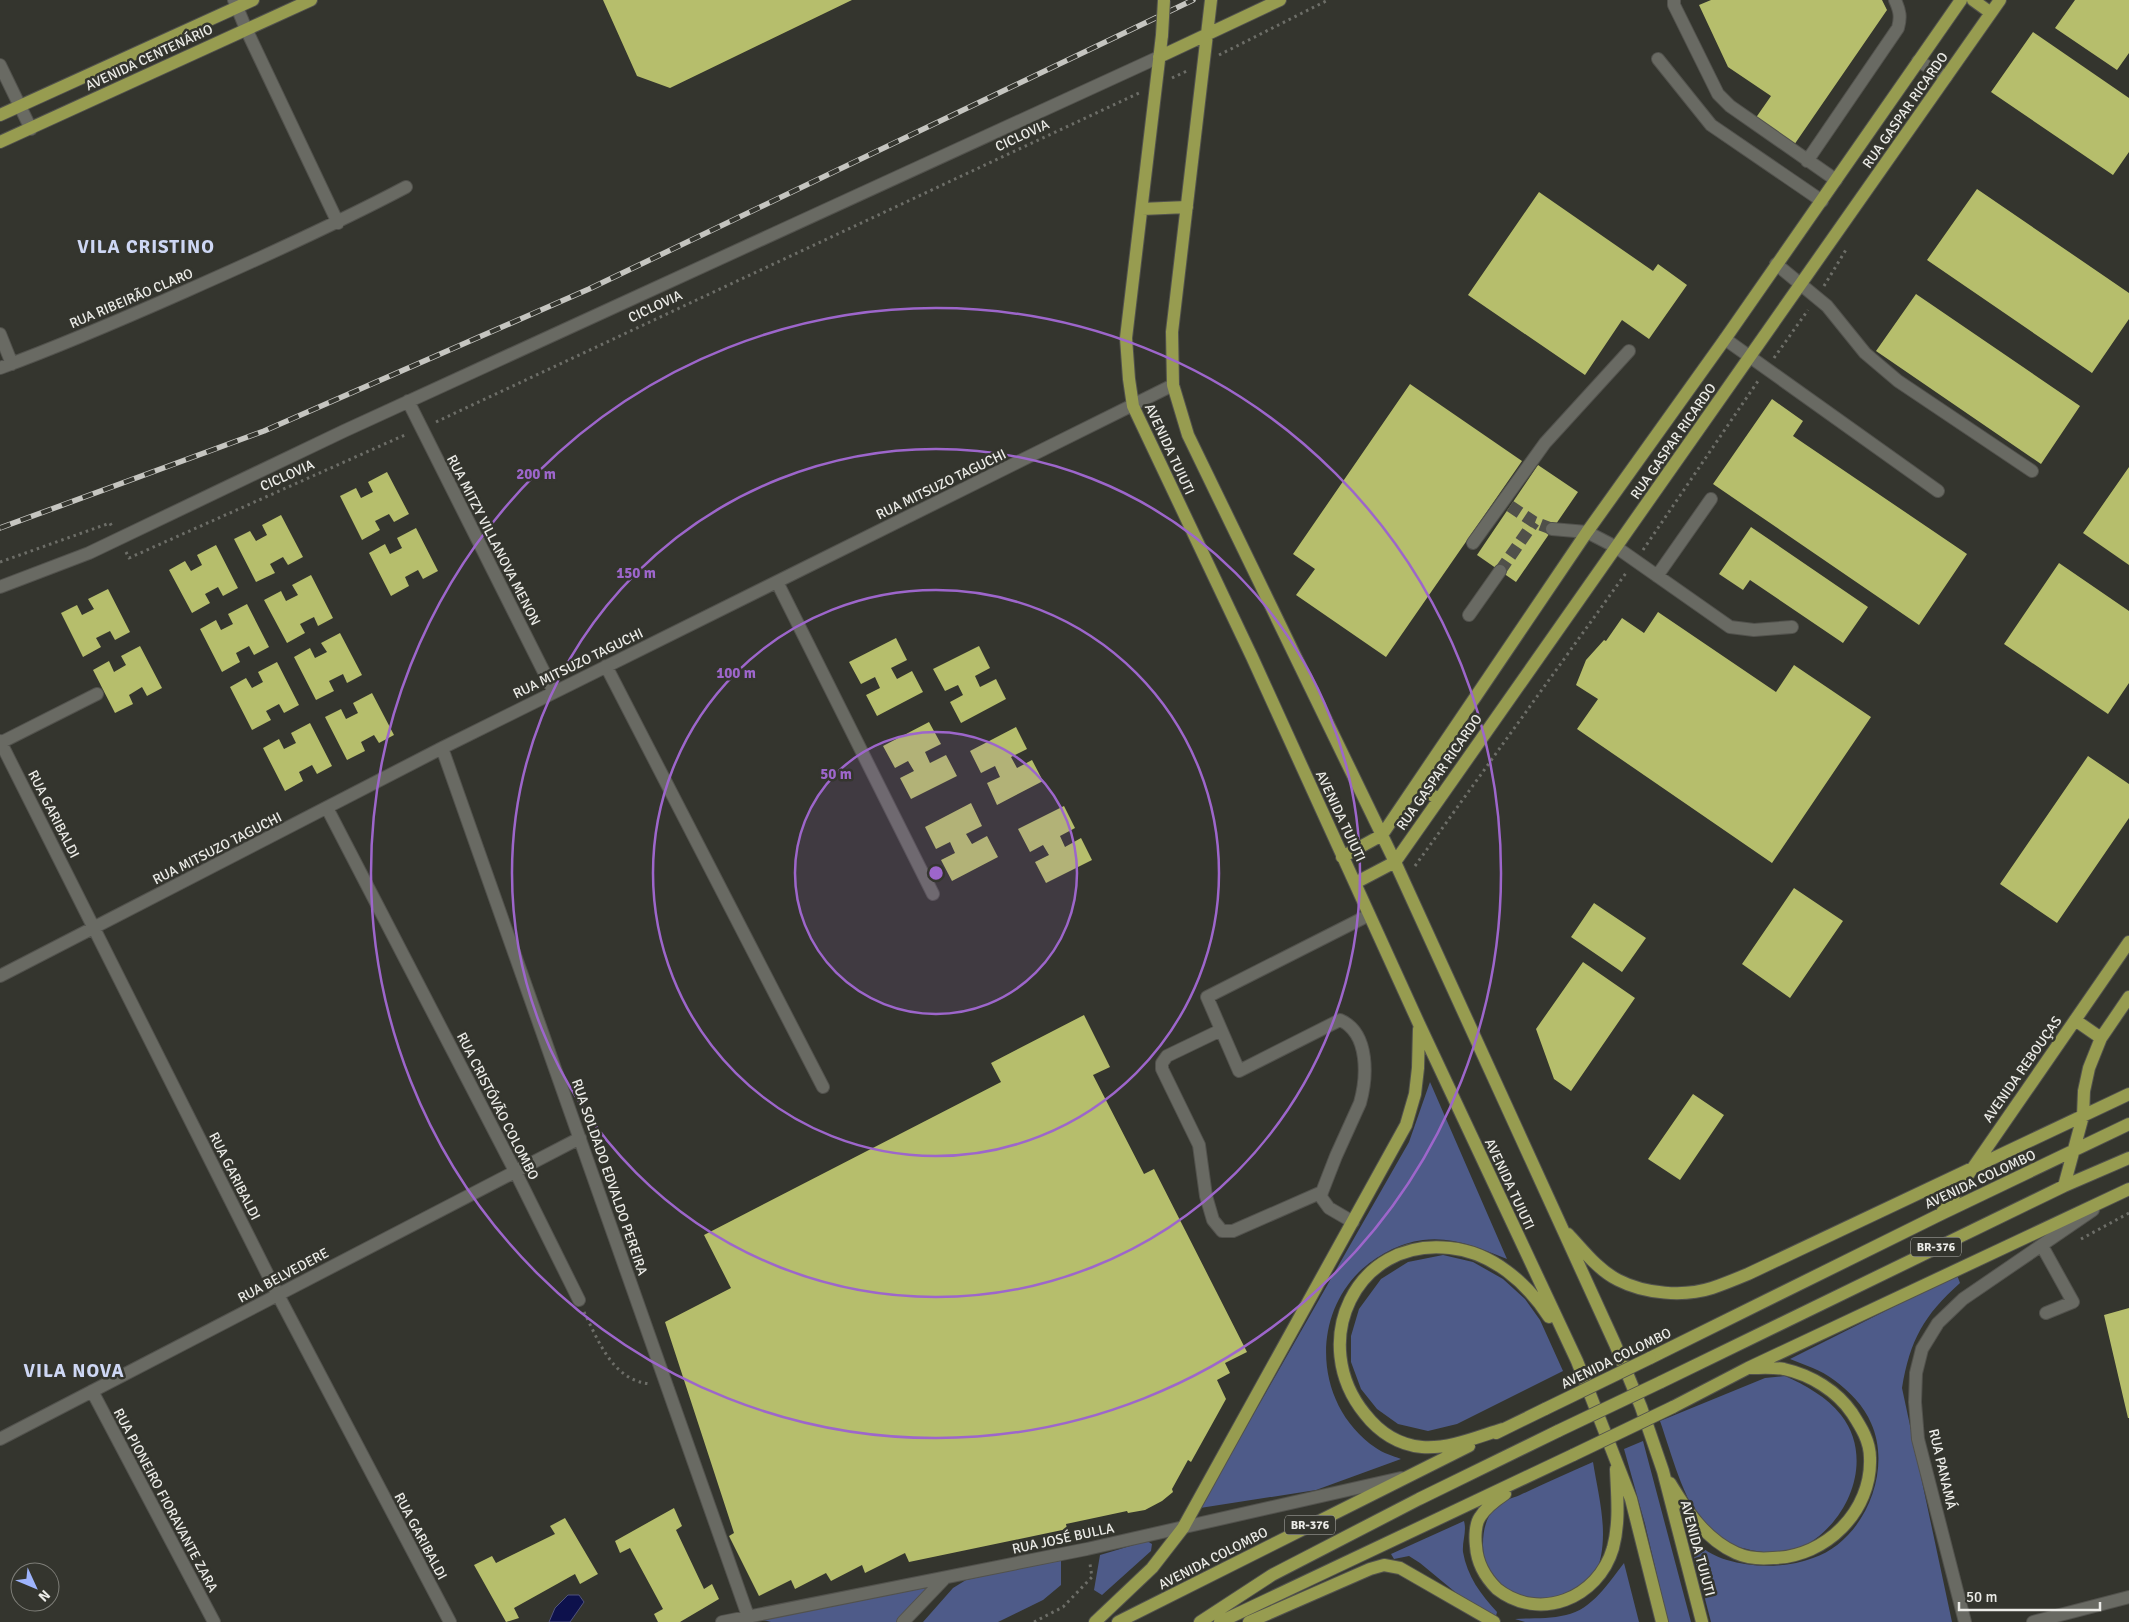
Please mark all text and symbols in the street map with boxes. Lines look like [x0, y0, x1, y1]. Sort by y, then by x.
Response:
street label: AVENIDA CENTENÁRIO [83, 20, 216, 94]
street label: RUA GASPAR RICARDO [1859, 49, 1952, 172]
street label: CICLOVIA [992, 115, 1052, 155]
district label: VILA CRISTINO [77, 235, 215, 259]
street label: RUA RIBEIRÃO CLARO [67, 265, 196, 332]
street label: CICLOVIA [625, 286, 685, 326]
street label: RUA GASPAR RICARDO [1627, 380, 1720, 503]
street label: AVENIDA TUIUTI [1141, 401, 1198, 498]
street label: RUA MITSUZO TAGUCHI [873, 446, 1009, 523]
street label: RUA MITZY VILLANOVA MENON [443, 452, 544, 628]
street label: CICLOVIA [257, 456, 317, 495]
text: 200 m [516, 465, 556, 483]
text: 150 m [616, 564, 656, 582]
street label: RUA MITSUZO TAGUCHI [510, 625, 646, 702]
text: 100 m [716, 664, 756, 682]
street label: RUA GASPAR RICARDO [1393, 711, 1486, 834]
text: 50 m [820, 765, 852, 783]
street label: RUA GARIBALDI [24, 767, 83, 861]
street label: AVENIDA TUIUTI [1312, 768, 1369, 865]
street label: RUA MITSUZO TAGUCHI [150, 808, 285, 888]
centre of rings [927, 864, 945, 882]
street label: AVENIDA REBOUÇAS [1979, 1013, 2066, 1126]
street label: RUA CRISTÓVÃO COLOMBO [453, 1030, 542, 1183]
street label: RUA SOLDADO EDVALDO PEREIRA [568, 1077, 651, 1278]
street label: RUA GARIBALDI [205, 1129, 264, 1223]
street label: AVENIDA TUIUTI [1481, 1136, 1538, 1233]
street label: AVENIDA COLOMBO [1922, 1146, 2038, 1213]
road number: BR-376 [1911, 1238, 1961, 1256]
street label: RUA BELVEDERE [235, 1244, 332, 1307]
street label: AVENIDA COLOMBO [1558, 1324, 1674, 1393]
district label: VILA NOVA [23, 1359, 125, 1383]
street label: RUA PIONEIRO FIORAVANTE ZARA [110, 1405, 222, 1595]
street label: RUA PANAMÁ [1925, 1427, 1960, 1512]
street label: RUA GARIBALDI [390, 1490, 451, 1583]
street label: AVENIDA TUIUTI [1677, 1498, 1719, 1598]
road number: BR-376 [1285, 1516, 1335, 1534]
street label: RUA JOSÉ BULLA [1011, 1519, 1116, 1558]
street label: AVENIDA COLOMBO [1156, 1524, 1271, 1593]
north arrow [10, 1562, 60, 1612]
scale bar [1959, 1580, 2100, 1612]
text: N [34, 1586, 53, 1605]
text: 50 m [1966, 1588, 1997, 1606]

